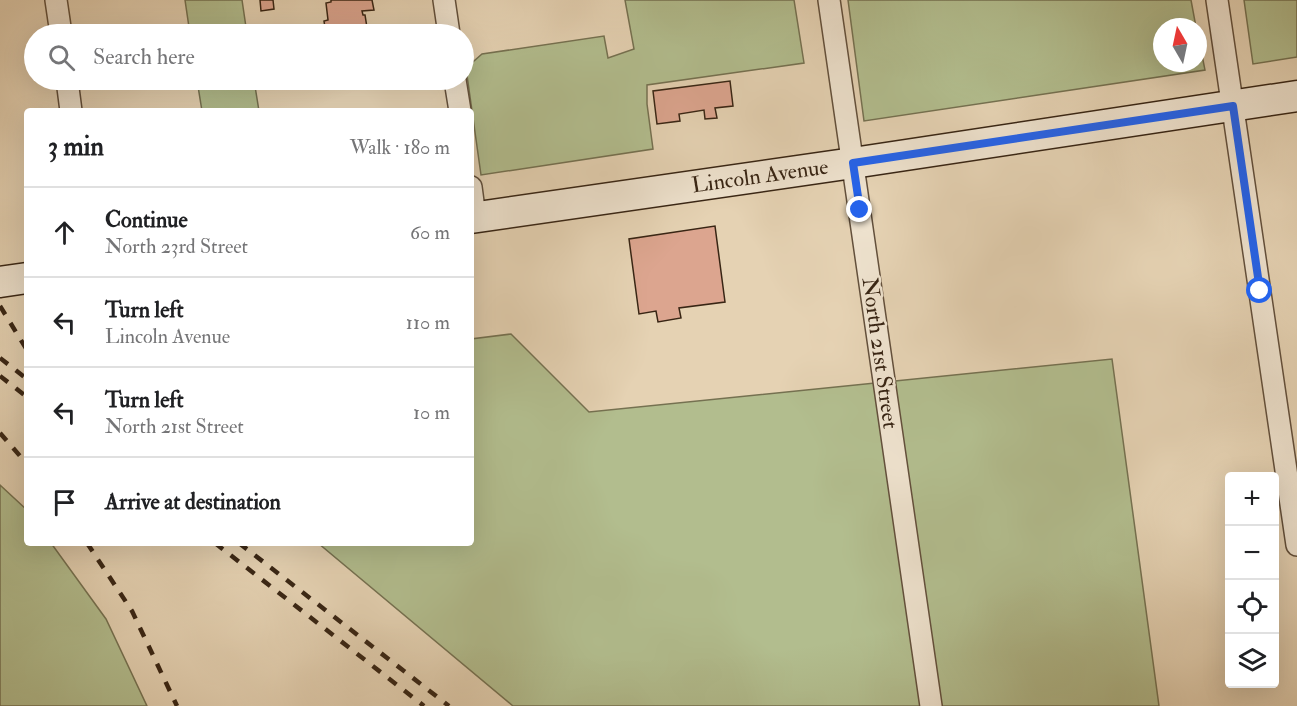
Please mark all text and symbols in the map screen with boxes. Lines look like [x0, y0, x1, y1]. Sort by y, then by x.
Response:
north arrow [1153, 18, 1207, 72]
search box [24, 24, 474, 90]
icon: search [45, 41, 78, 74]
text: Search here [93, 43, 195, 71]
text: 3 min [48, 131, 104, 163]
text: Walk · 180 m [350, 135, 450, 160]
street label: Lincoln Avenue [690, 153, 830, 199]
route end [846, 196, 872, 222]
text: Continue [105, 206, 188, 234]
icon: ahead [48, 216, 81, 249]
text: 60 m [410, 220, 450, 245]
text: North 23rd Street [105, 234, 248, 259]
street label: North 21st Street [856, 275, 904, 431]
route start [1246, 277, 1272, 303]
text: Turn left [105, 296, 184, 324]
icon: left [48, 306, 81, 339]
text: 110 m [406, 310, 450, 335]
text: Lincoln Avenue [105, 324, 230, 349]
text: Turn left [105, 386, 184, 414]
icon: left [48, 396, 81, 429]
text: 10 m [413, 400, 450, 425]
text: North 21st Street [105, 414, 244, 439]
map controls [1225, 472, 1279, 688]
button: + [1225, 472, 1279, 526]
icon: arrive [48, 486, 81, 519]
text: Arrive at destination [105, 488, 281, 516]
button: − [1225, 526, 1279, 580]
button: locate [1225, 580, 1279, 634]
button: layers [1225, 634, 1279, 688]

